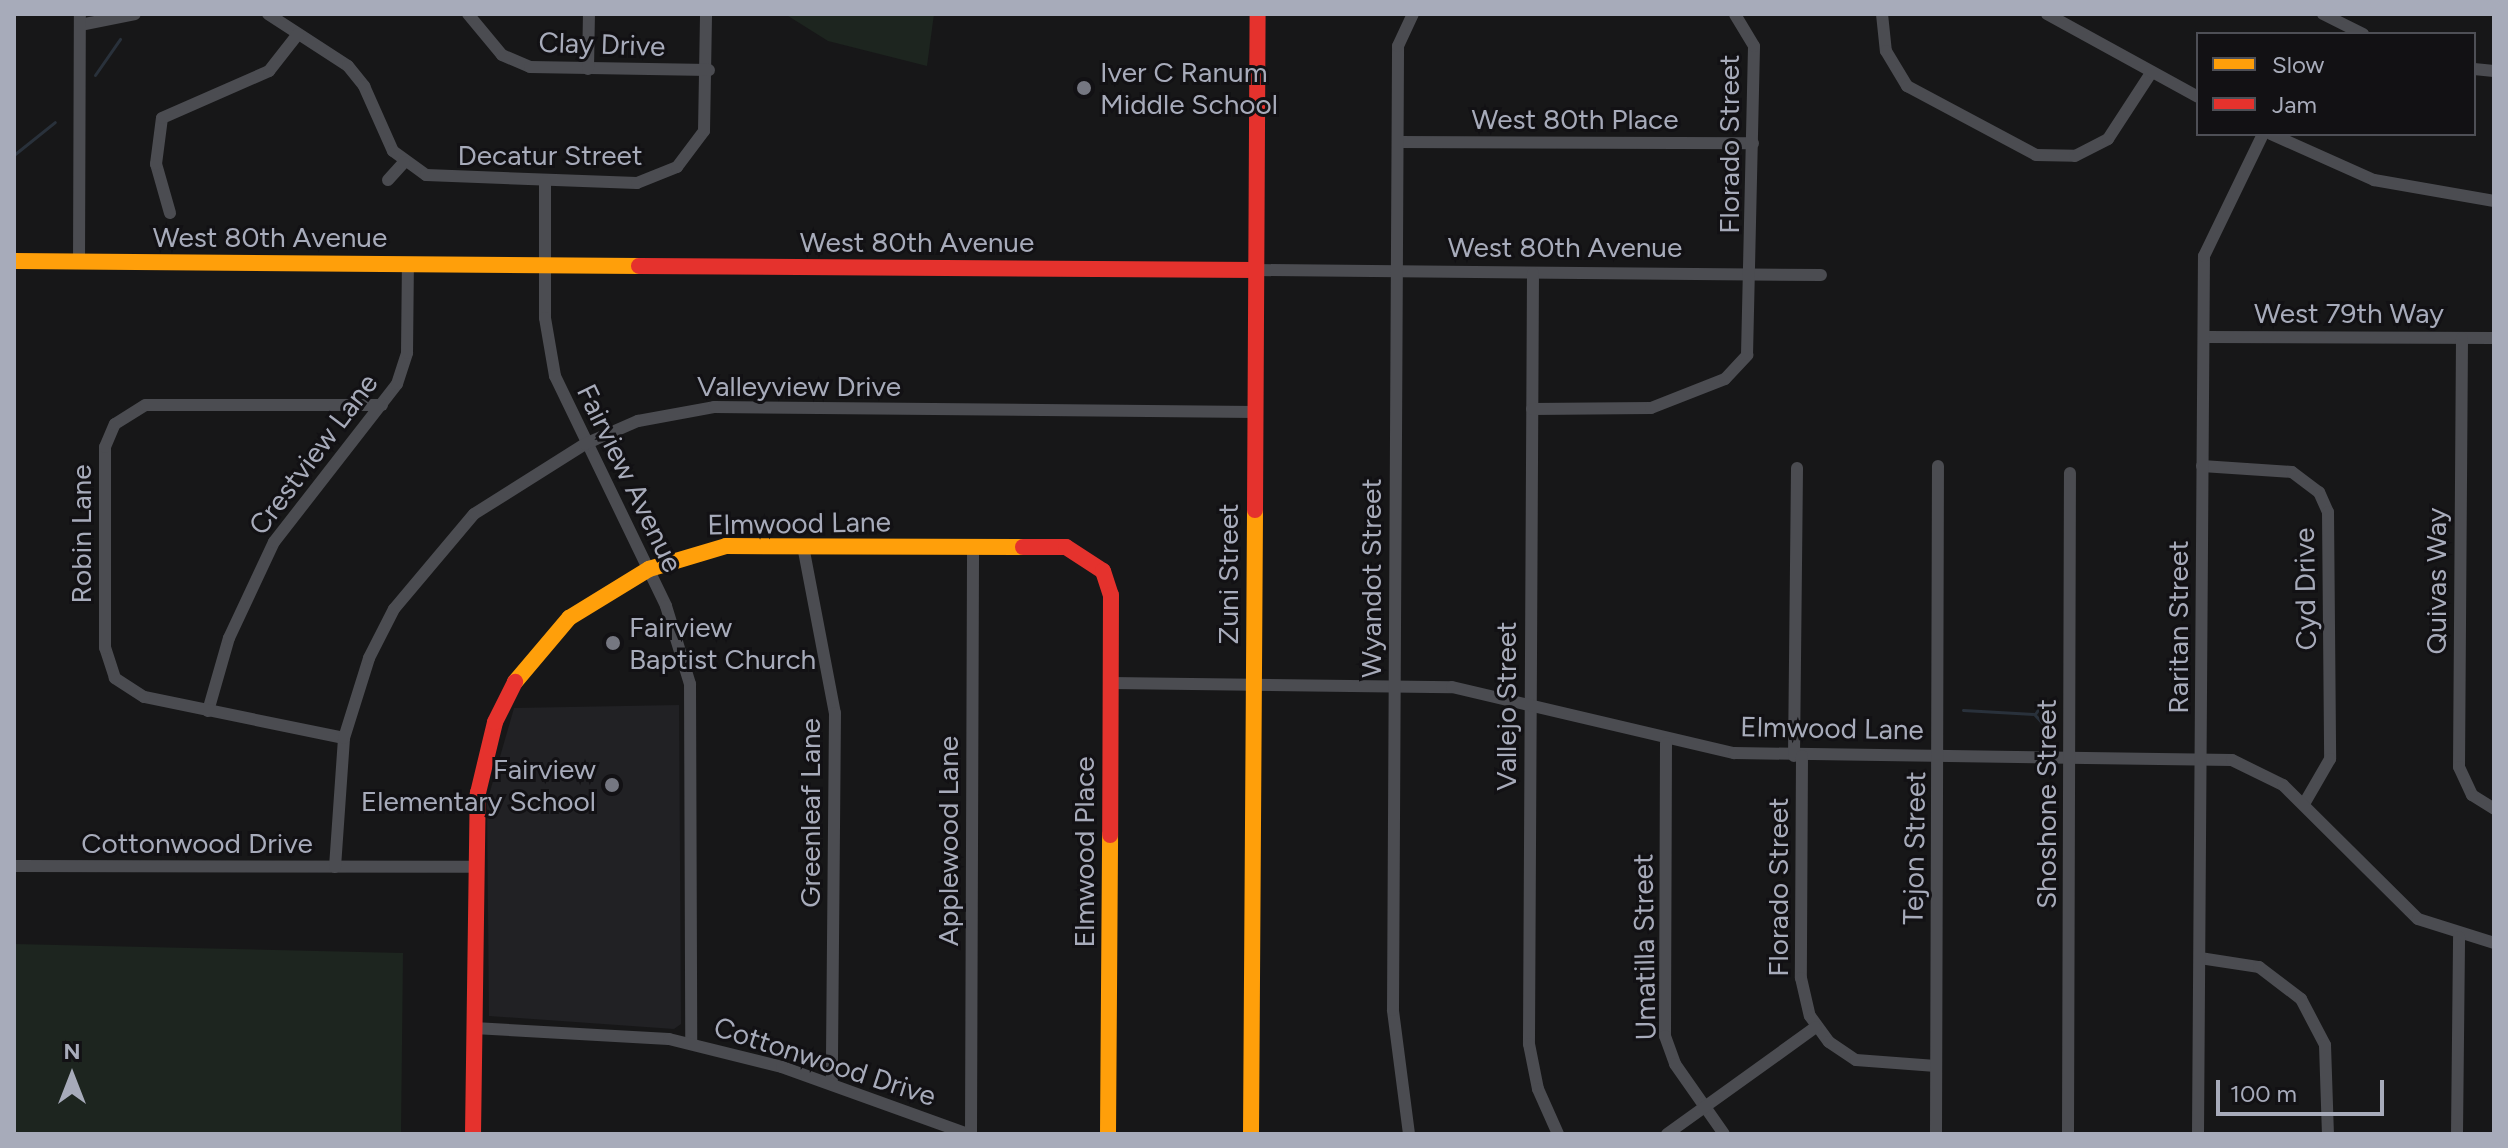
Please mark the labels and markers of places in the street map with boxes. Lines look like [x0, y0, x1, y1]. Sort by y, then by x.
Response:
place label: Iver C Ranum Middle School [1100, 55, 1278, 121]
marker: Iver C Ranum Middle School [1075, 79, 1093, 97]
place label: Fairview Baptist Church [629, 610, 816, 676]
marker: Fairview Baptist Church [604, 634, 622, 652]
place label: Fairview Elementary School [361, 752, 596, 818]
marker: Fairview Elementary School [603, 776, 621, 794]

